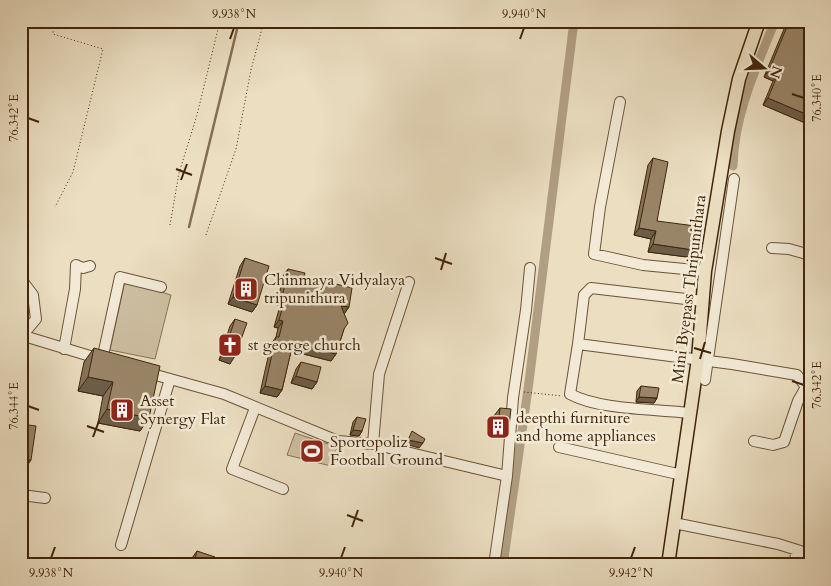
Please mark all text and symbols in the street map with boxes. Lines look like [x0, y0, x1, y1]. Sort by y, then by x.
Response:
text: 9.938°N [212, 6, 257, 22]
text: 9.940°N [502, 6, 547, 22]
north arrow [738, 42, 788, 92]
text: N [765, 63, 787, 81]
text: 76.340°E [809, 74, 825, 122]
text: 76.342°E [6, 94, 22, 142]
street label: Mini Byepass Thripunithara [667, 193, 711, 385]
place label: Chinmaya Vidyalaya tripunithura [264, 269, 405, 309]
building icon: Chinmaya Vidyalaya tripunithura [233, 276, 259, 302]
church icon: st george church [217, 332, 243, 358]
place label: st george church [248, 334, 361, 356]
text: 76.342°E [809, 361, 825, 409]
text: 76.344°E [6, 382, 22, 430]
place label: Asset Synergy Flat [140, 390, 226, 430]
building icon: Asset Synergy Flat [109, 397, 135, 423]
place label: deepthi furniture and home appliances [516, 407, 656, 447]
building icon: deepthi furniture and home appliances [485, 414, 511, 440]
place label: Sportopoliz Football Ground [330, 431, 443, 471]
sports icon: Sportopoliz Football Ground [299, 438, 325, 464]
text: 9.938°N [29, 565, 74, 581]
text: 9.940°N [319, 565, 364, 581]
text: 9.942°N [609, 565, 654, 581]

